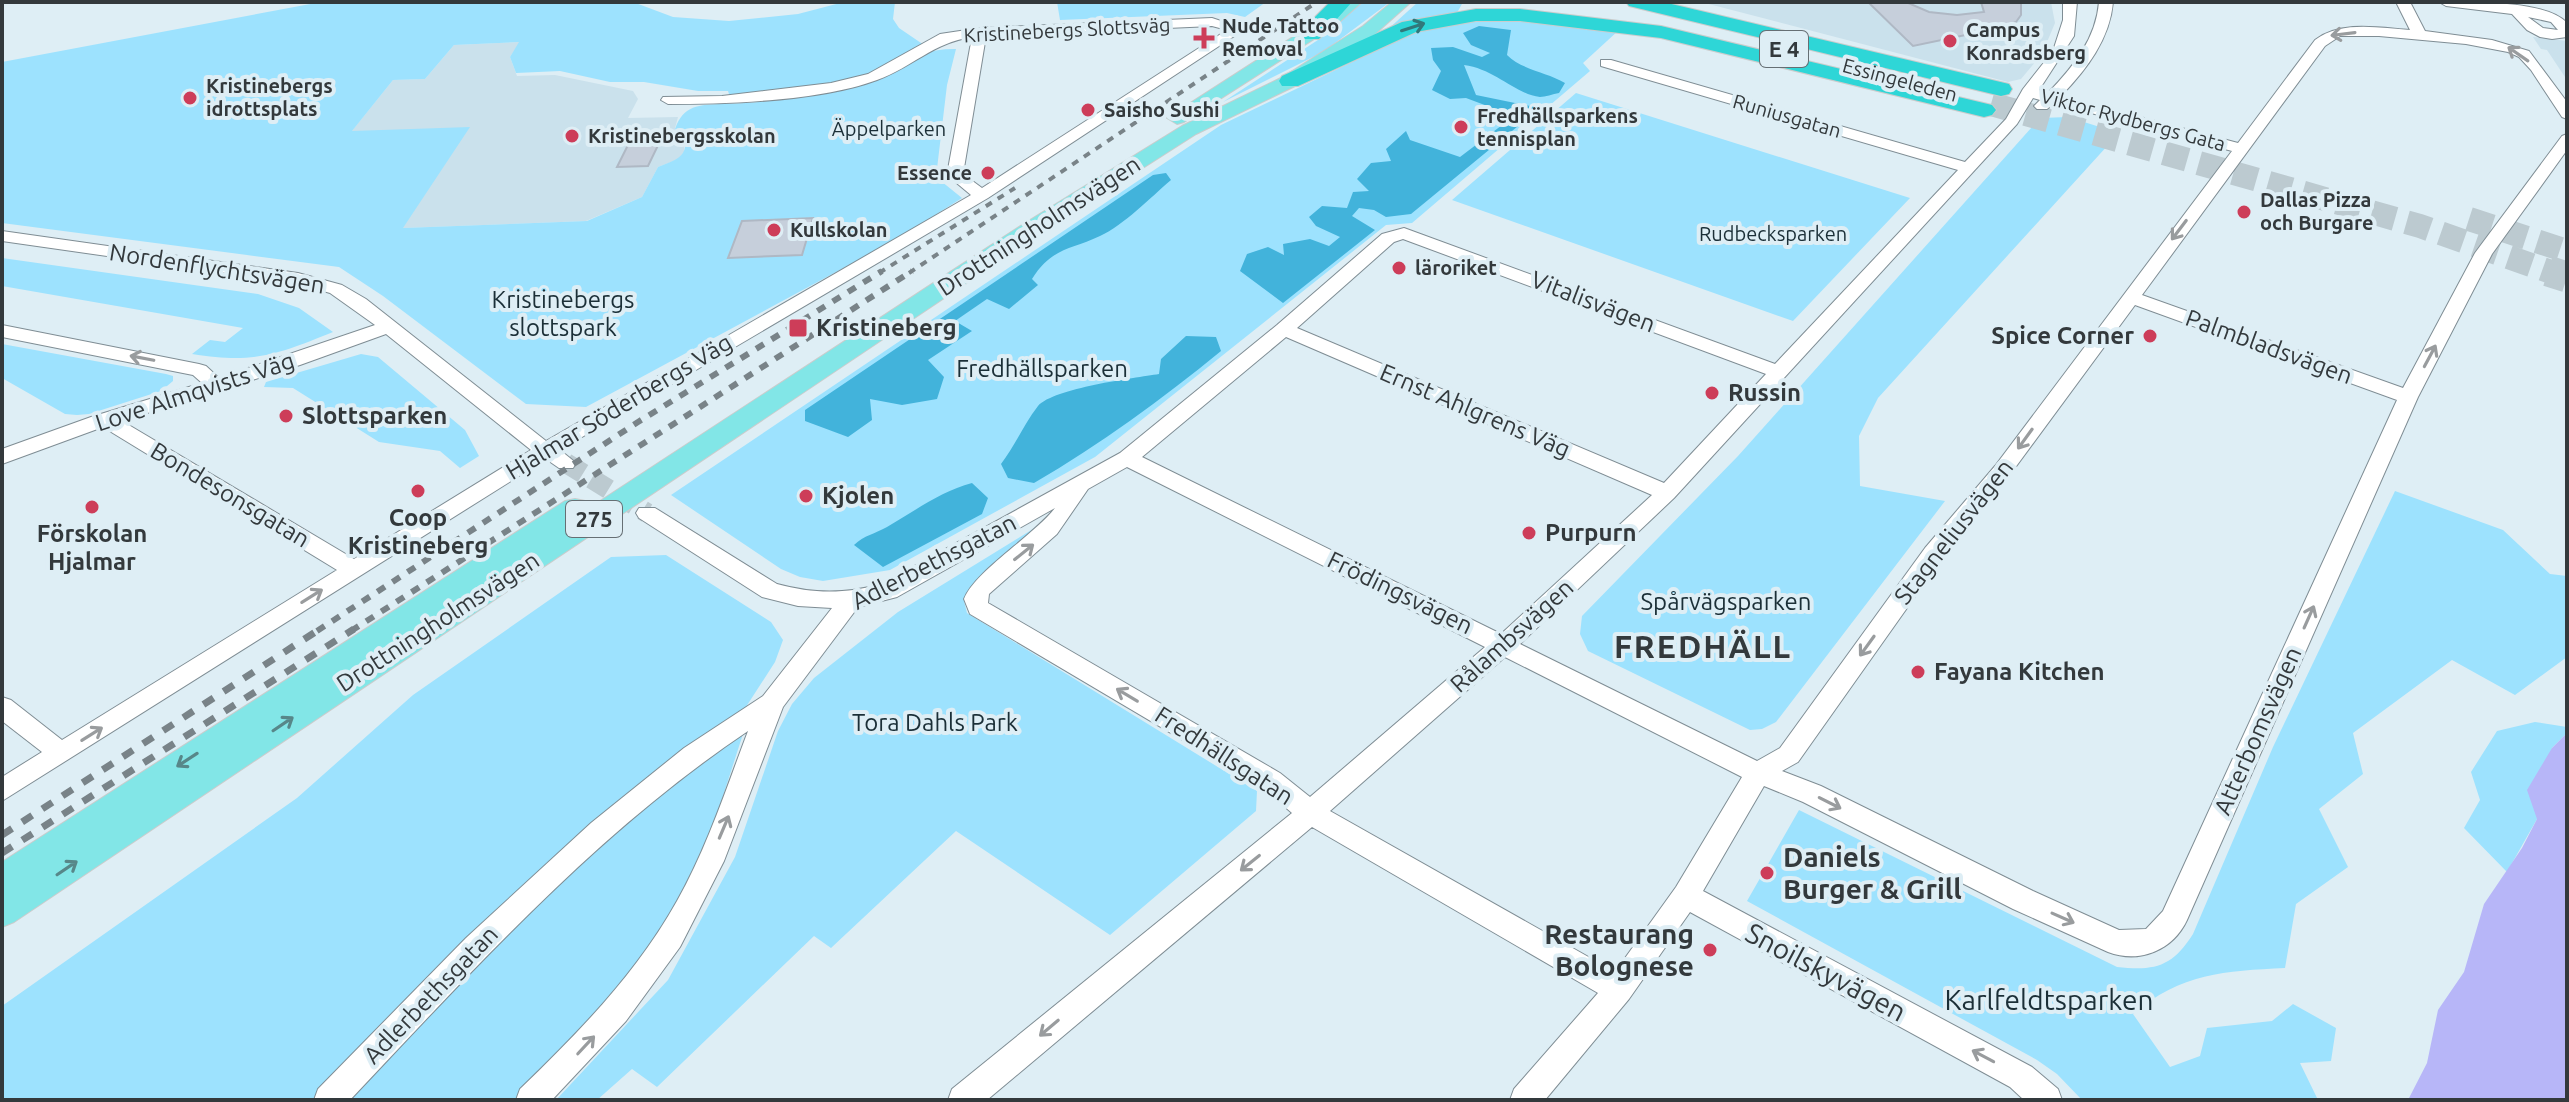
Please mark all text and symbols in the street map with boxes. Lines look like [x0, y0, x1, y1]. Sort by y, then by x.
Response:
street label: Kristinebergs Slottsväg [963, 13, 1171, 46]
place label: Nude Tattoo Removal [1222, 14, 1339, 60]
one-way arrow [1400, 18, 1425, 33]
place label: Campus Konradsberg [1966, 18, 2086, 64]
marker: Nude Tattoo Removal [1193, 27, 1215, 49]
one-way arrow [2331, 27, 2357, 42]
road number: E 4 [1760, 31, 1808, 67]
marker: Campus Konradsberg [1941, 32, 1959, 50]
one-way arrow [2508, 46, 2530, 62]
street label: Essingeleden [1840, 53, 1960, 106]
place label: Kristinebergs idrottsplats [206, 74, 333, 120]
street label: Viktor Rydbergs Gata [2038, 84, 2228, 155]
marker: Kristinebergs idrottsplats [181, 89, 199, 107]
street label: Runiusgatan [1730, 89, 1844, 142]
place label: Saisho Sushi [1104, 98, 1220, 121]
marker: Saisho Sushi [1079, 101, 1097, 119]
place label: Fredhällsparkens tennisplan [1477, 104, 1638, 150]
park label: Äppelparken [832, 117, 946, 140]
marker: Fredhällsparkens tennisplan [1452, 118, 1470, 136]
place label: Kristinebergsskolan [588, 124, 776, 147]
marker: Kristinebergsskolan [563, 127, 581, 145]
street label: Drottningholmsvägen [932, 150, 1145, 301]
place label: Essence [897, 161, 972, 184]
marker: Essence [979, 164, 997, 182]
place label: Dallas Pizza och Burgare [2260, 188, 2374, 234]
marker: Dallas Pizza och Burgare [2235, 203, 2253, 221]
place label: Kullskolan [790, 218, 888, 241]
one-way arrow [2171, 219, 2188, 240]
marker: Kullskolan [765, 221, 783, 239]
park label: Rudbecksparken [1699, 222, 1847, 245]
street label: Nordenflychtsvägen [107, 238, 327, 299]
place label: läroriket [1415, 256, 1497, 279]
marker: läroriket [1390, 259, 1408, 277]
street label: Vitalisvägen [1527, 265, 1659, 338]
park label: Kristinebergs slottspark [492, 286, 634, 341]
street label: Palmbladsvägen [2182, 304, 2356, 389]
place label: Kristineberg [816, 314, 957, 341]
marker: Kristineberg [787, 317, 809, 339]
place label: Spice Corner [1991, 322, 2134, 349]
marker: Spice Corner [2141, 327, 2159, 345]
street label: Hjalmar Söderbergs Väg [501, 328, 737, 485]
one-way arrow [2422, 345, 2438, 368]
street label: Love Almqvists Väg [92, 347, 298, 436]
one-way arrow [130, 350, 155, 365]
park label: Fredhällsparken [956, 355, 1128, 382]
street label: Ernst Ahlgrens Väg [1376, 358, 1574, 463]
place label: Russin [1728, 379, 1801, 406]
marker: Russin [1703, 384, 1721, 402]
place label: Slottsparken [302, 402, 447, 429]
marker: Slottsparken [277, 407, 295, 425]
one-way arrow [2017, 428, 2034, 450]
street label: Bondesonsgatan [146, 437, 315, 553]
street label: Stagneliusvägen [1889, 454, 2018, 609]
marker: Coop Kristineberg [409, 482, 427, 500]
place label: Kjolen [822, 482, 894, 509]
marker: Kjolen [797, 487, 815, 505]
marker: Förskolan Hjalmar [83, 498, 101, 516]
road number: 275 [566, 501, 622, 537]
place label: Coop Kristineberg [348, 504, 488, 559]
street label: Adlerbethsgatan [847, 509, 1020, 615]
place label: Purpurn [1545, 519, 1636, 546]
place label: Förskolan Hjalmar [37, 520, 147, 575]
marker: Purpurn [1520, 524, 1538, 542]
one-way arrow [1013, 543, 1033, 561]
street label: Drottningholmsvägen [331, 546, 544, 697]
street label: Frödingsvägen [1323, 546, 1477, 639]
street label: Rålambsvägen [1445, 573, 1579, 698]
one-way arrow [300, 588, 323, 604]
park label: Spårvägsparken [1641, 588, 1811, 615]
one-way arrow [2302, 605, 2317, 630]
district label: FREDHÄLL [1614, 628, 1792, 664]
one-way arrow [1859, 634, 1875, 656]
street label: Atterbomsvägen [2208, 643, 2307, 819]
place label: Fayana Kitchen [1934, 658, 2105, 685]
marker: Fayana Kitchen [1909, 663, 1927, 681]
one-way arrow [1116, 687, 1139, 703]
street label: Fredhällsgatan [1150, 701, 1298, 810]
park label: Tora Dahls Park [852, 709, 1018, 736]
one-way arrow [272, 716, 294, 733]
one-way arrow [80, 726, 103, 742]
one-way arrow [176, 753, 199, 769]
one-way arrow [1818, 796, 1842, 811]
one-way arrow [718, 815, 732, 839]
place label: Daniels Burger & Grill [1783, 841, 1962, 904]
one-way arrow [1240, 854, 1260, 872]
one-way arrow [55, 860, 77, 876]
marker: Daniels Burger & Grill [1758, 864, 1776, 882]
one-way arrow [2051, 912, 2075, 927]
street label: Snoilskyvägen [1741, 916, 1912, 1027]
place label: Restaurang Bolognese [1544, 918, 1694, 981]
street label: Adlerbethsgatan [358, 920, 503, 1069]
marker: Restaurang Bolognese [1701, 941, 1719, 959]
park label: Karlfeldtsparken [1945, 984, 2153, 1015]
one-way arrow [1039, 1019, 1059, 1037]
one-way arrow [576, 1035, 594, 1055]
one-way arrow [1971, 1048, 1995, 1064]

